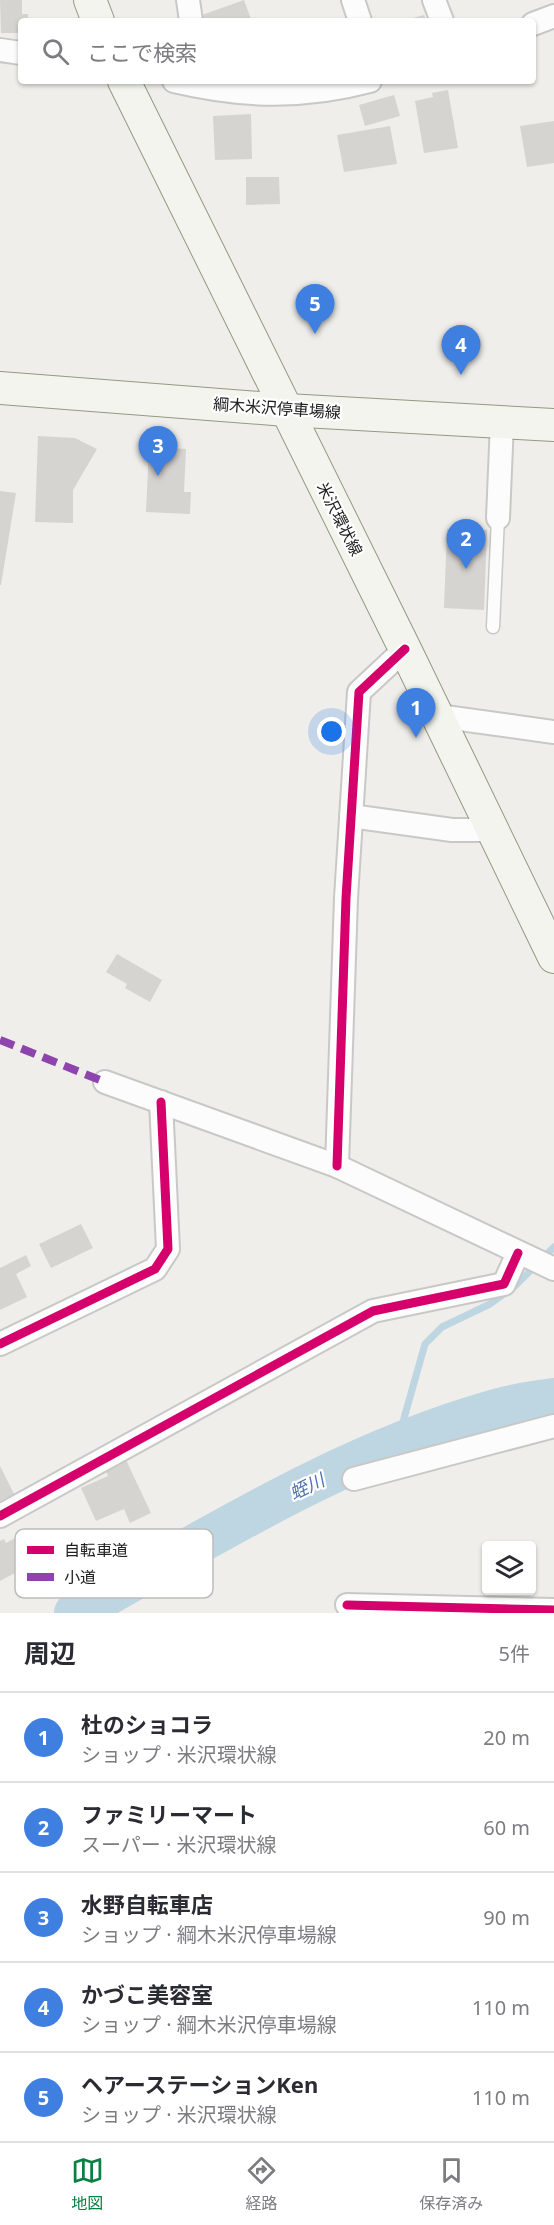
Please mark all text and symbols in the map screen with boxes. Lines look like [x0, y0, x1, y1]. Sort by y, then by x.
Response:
search box [18, 18, 536, 84]
icon: search [39, 35, 72, 68]
text: ここで検索 [87, 37, 197, 67]
pin: 5 [296, 284, 334, 334]
pin: 4 [442, 326, 480, 375]
street label: 綱木米沢停車場線 [212, 393, 342, 423]
pin: 3 [138, 426, 178, 476]
street label: 米沢環状線 [312, 478, 368, 560]
pin: 2 [446, 520, 486, 569]
pin: 1 [396, 688, 436, 738]
your location [317, 717, 346, 746]
water label: 蛭川 [285, 1467, 330, 1505]
legend [15, 1529, 213, 1598]
text: 自転車道 [64, 1539, 128, 1561]
map controls [482, 1541, 536, 1595]
button: layers [482, 1541, 536, 1595]
text: 小道 [64, 1566, 96, 1588]
text: 周辺 [24, 1635, 76, 1671]
text: 5件 [499, 1640, 530, 1667]
text: 杜のショコラ [81, 1709, 213, 1739]
text: 1 [38, 1724, 49, 1751]
text: 20 m [483, 1724, 530, 1751]
text: ショップ · 米沢環状線 [81, 1741, 277, 1768]
text: ファミリーマート [81, 1799, 257, 1829]
text: 2 [38, 1814, 49, 1841]
text: 60 m [483, 1814, 530, 1841]
text: スーパー · 米沢環状線 [81, 1831, 277, 1858]
text: 水野自転車店 [81, 1889, 213, 1919]
text: 3 [38, 1904, 49, 1931]
text: 90 m [483, 1904, 530, 1931]
text: ショップ · 綱木米沢停車場線 [81, 1921, 337, 1948]
text: かづこ美容室 [81, 1979, 213, 2009]
text: 4 [38, 1994, 49, 2021]
text: 110 m [472, 1994, 530, 2021]
text: ショップ · 綱木米沢停車場線 [81, 2011, 337, 2038]
text: ヘアーステーションKen [81, 2069, 318, 2099]
text: 5 [38, 2084, 49, 2111]
text: 110 m [472, 2084, 530, 2111]
text: ショップ · 米沢環状線 [81, 2101, 277, 2128]
tab: 地図 [71, 2154, 104, 2214]
tab: 経路 [245, 2154, 278, 2214]
tab: 保存済み [419, 2154, 483, 2214]

